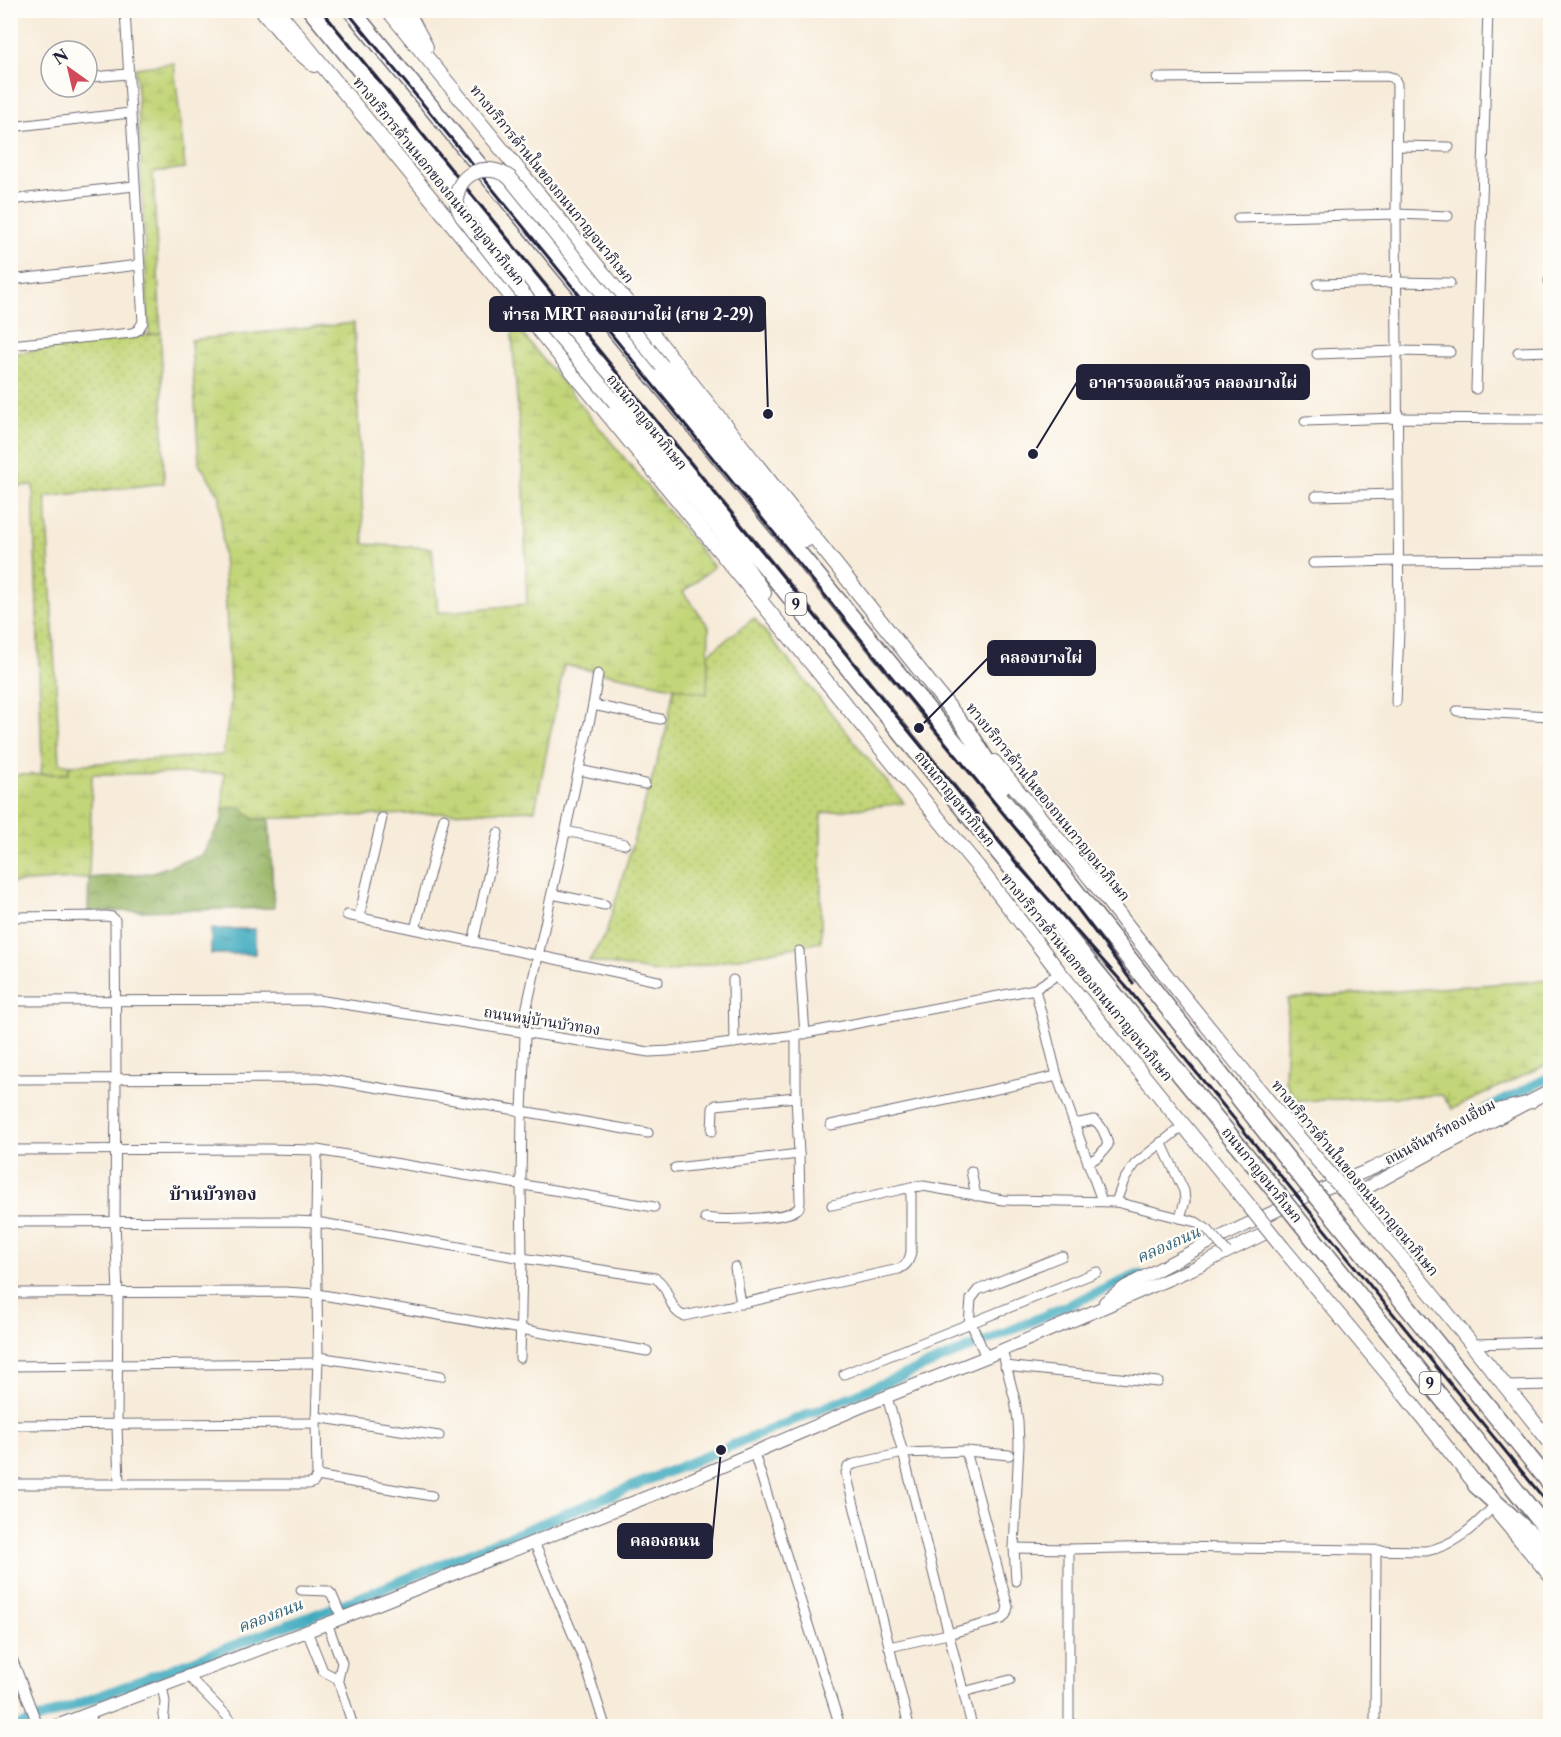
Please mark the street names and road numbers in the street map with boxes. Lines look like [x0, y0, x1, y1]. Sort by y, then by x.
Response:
street label: ทางบริการด้านนอกของถนนกาญจนาภิเษก [349, 73, 530, 289]
street label: ทางบริการด้านในของถนนกาญจนาภิเษก [466, 80, 639, 287]
street label: ถนนกาญจนาภิเษก [603, 370, 692, 474]
road number: 9 [786, 593, 806, 615]
street label: ทางบริการด้านในของถนนกาญจนาภิเษก [962, 698, 1135, 905]
street label: ถนนกาญจนาภิเษก [911, 747, 1000, 851]
street label: ทางบริการด้านนอกของถนนกาญจนาภิเษก [997, 869, 1178, 1085]
street label: ถนนหมู่บ้านบัวทอง [482, 1002, 602, 1040]
street label: ทางบริการด้านในของถนนกาญจนาภิเษก [1268, 1075, 1444, 1280]
street label: ถนนจันทร์ทองเอี่ยม [1380, 1093, 1499, 1169]
street label: ถนนกาญจนาภิเษก [1218, 1123, 1307, 1227]
road number: 9 [1420, 1372, 1440, 1394]

